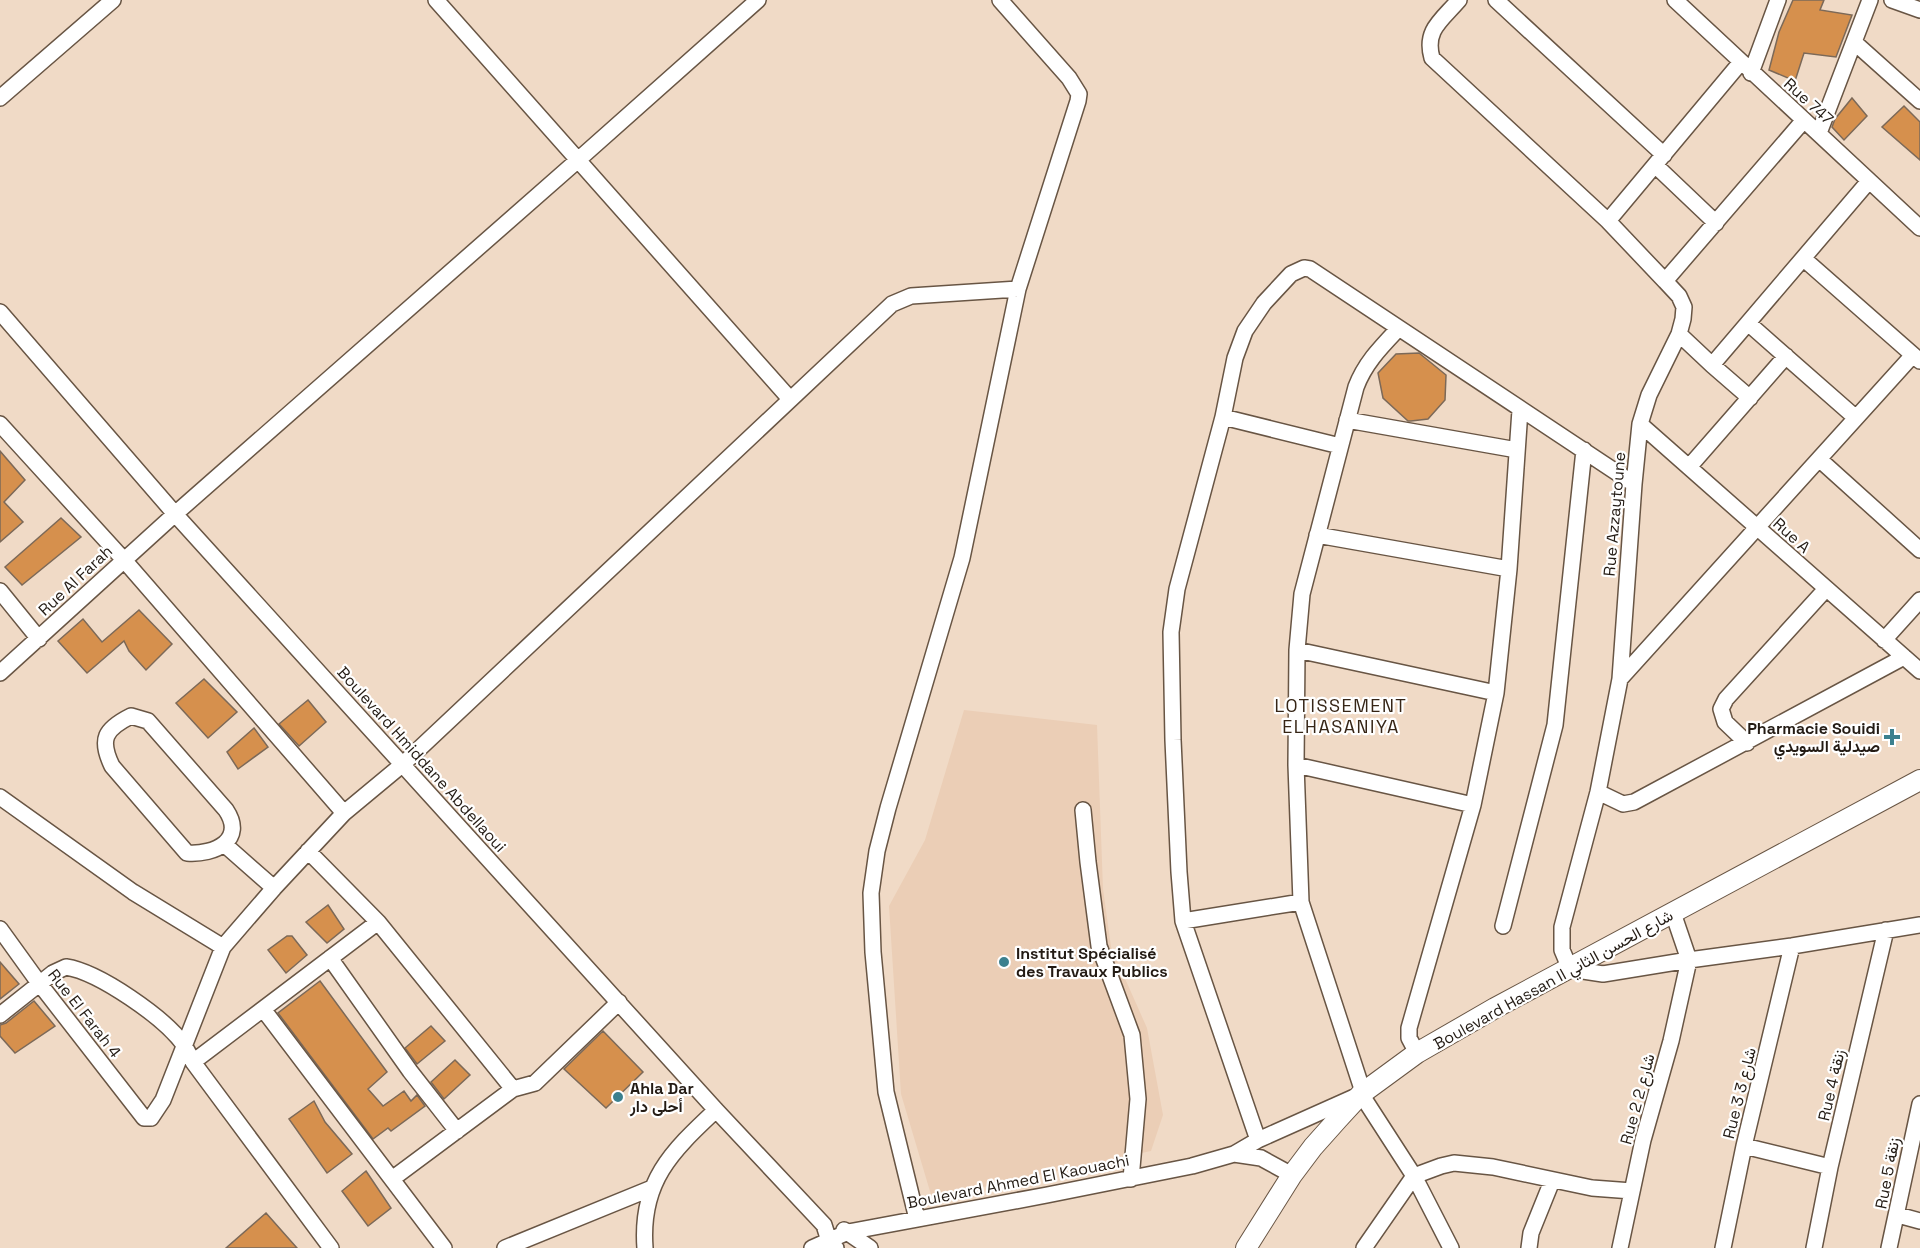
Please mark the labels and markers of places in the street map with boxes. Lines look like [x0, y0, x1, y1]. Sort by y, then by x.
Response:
place label: Pharmacie Souidi صيدلية السويدي [1747, 718, 1880, 760]
marker: Pharmacie Souidi صيدلية السويدي [1885, 730, 1899, 744]
place label: Institut Spécialisé des Travaux Publics [1016, 943, 1168, 982]
marker: Institut Spécialisé des Travaux Publics [997, 955, 1011, 969]
place label: Ahla Dar أحلى دار [629, 1078, 694, 1117]
marker: Ahla Dar أحلى دار [611, 1090, 625, 1104]

